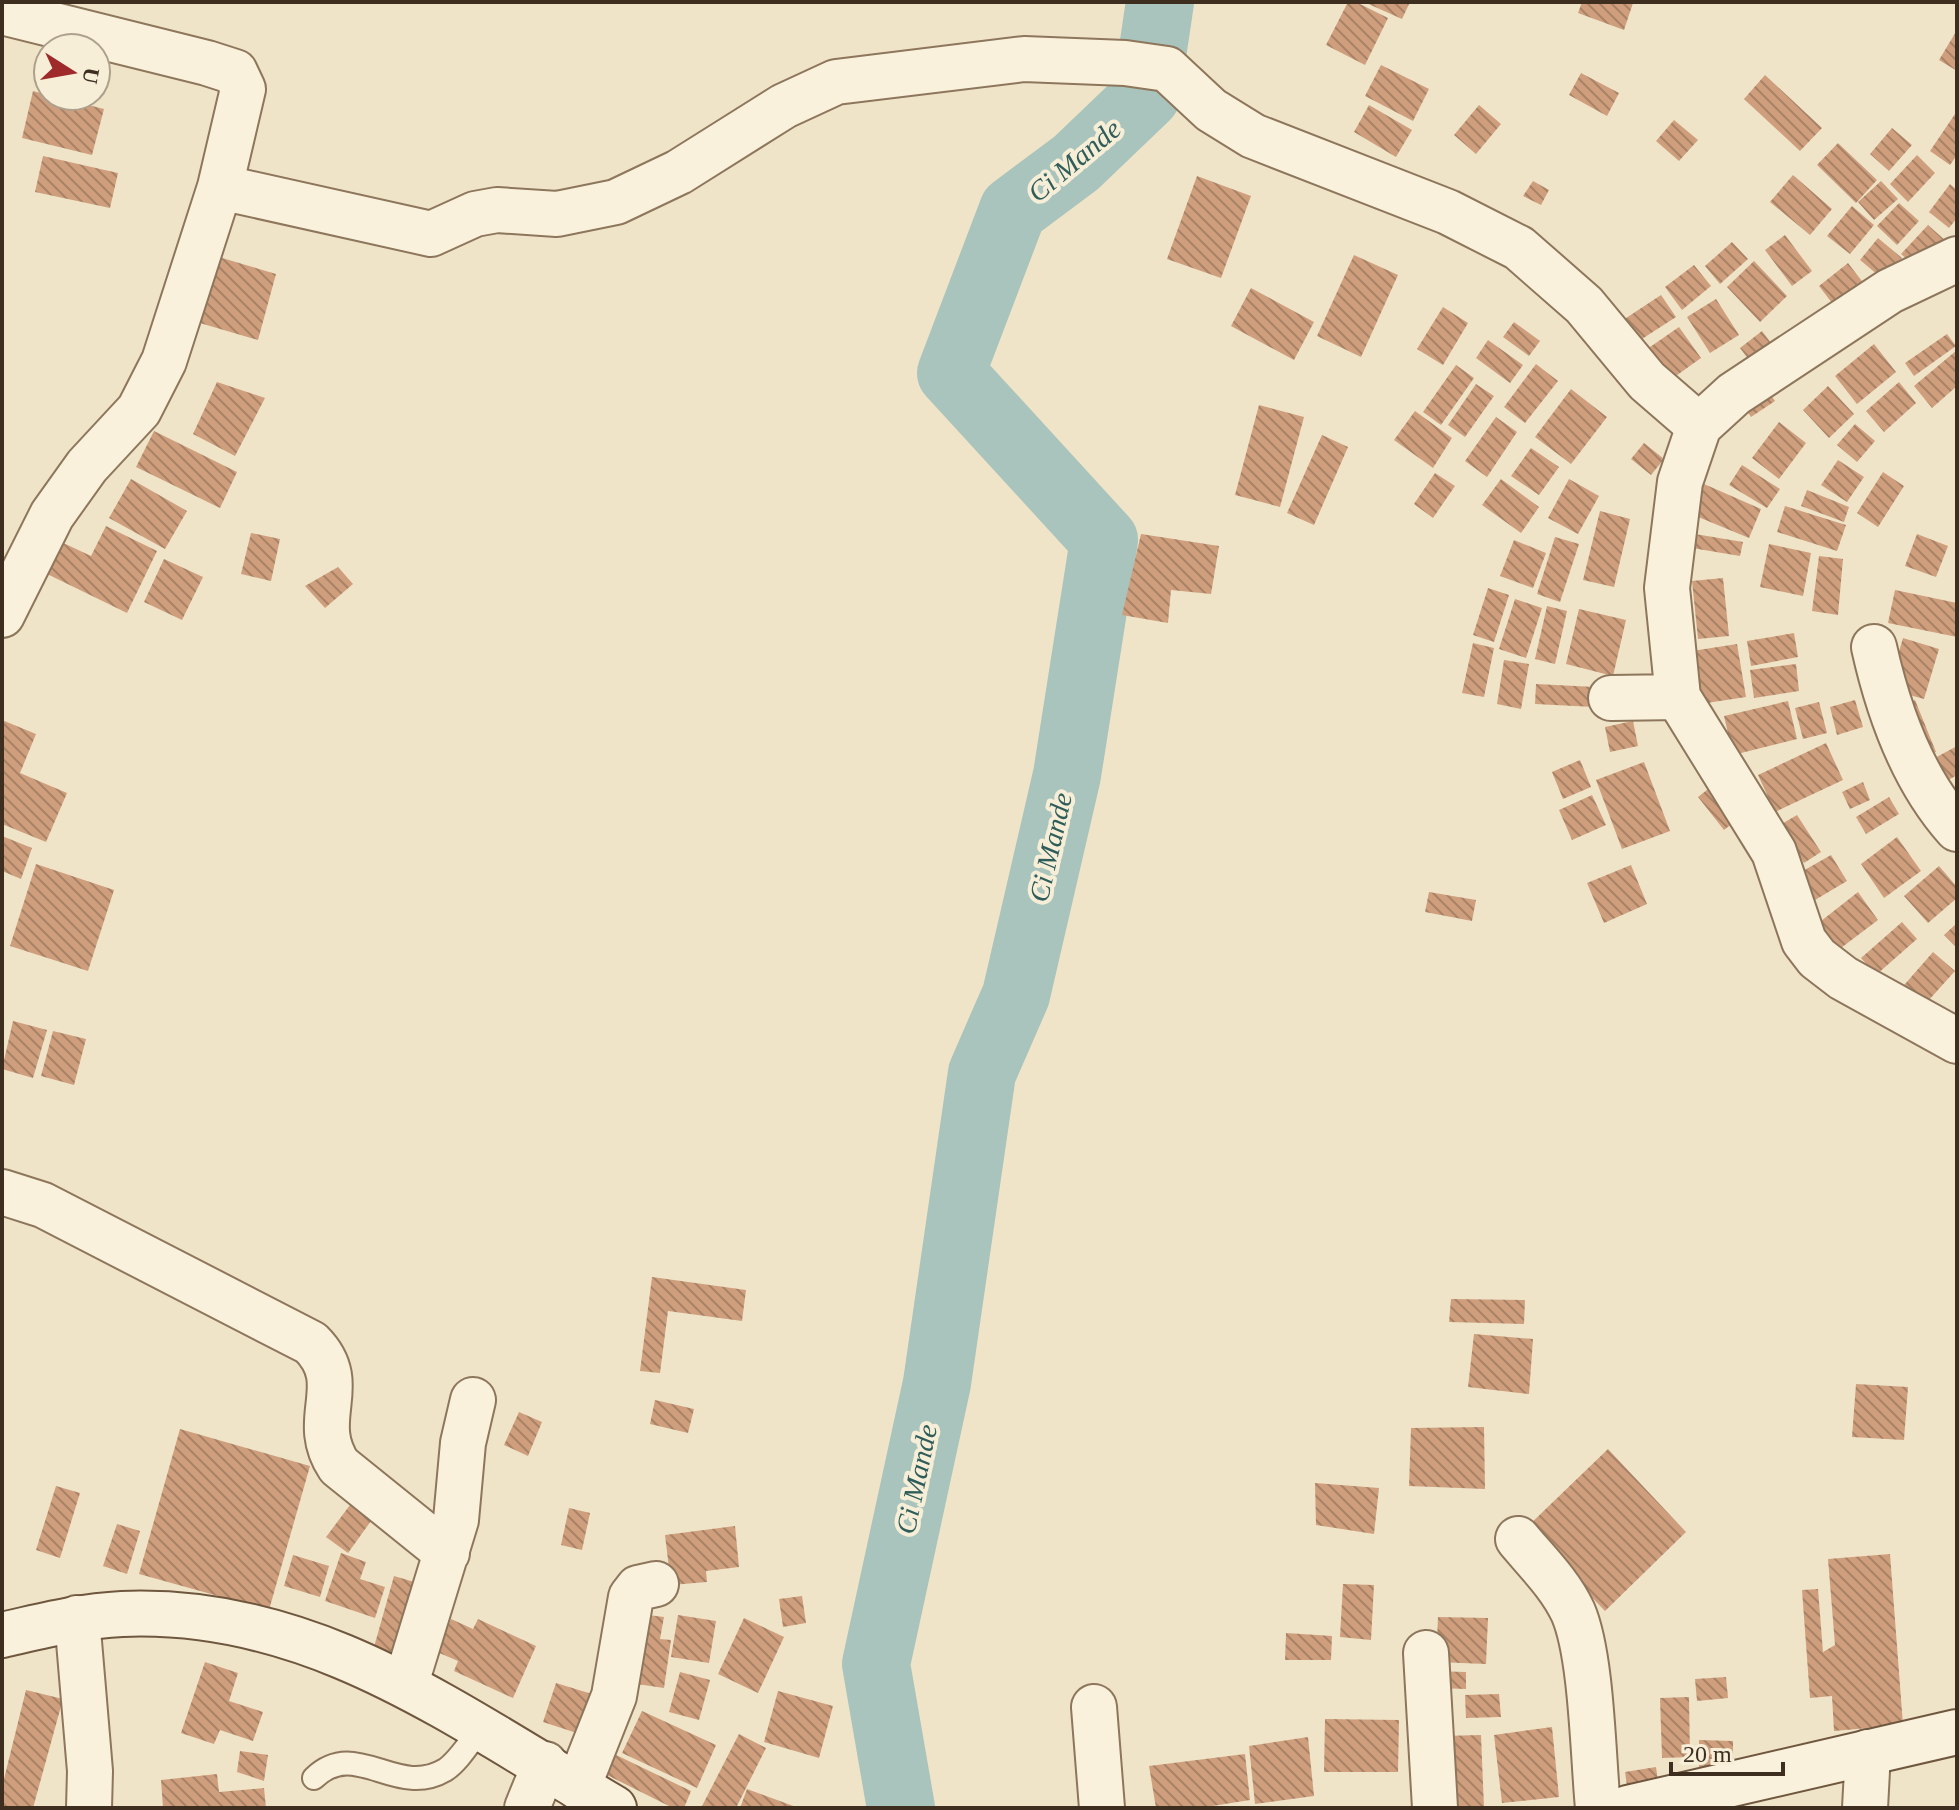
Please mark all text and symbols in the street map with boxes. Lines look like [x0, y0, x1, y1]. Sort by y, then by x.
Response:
north arrow [32, 32, 112, 112]
text: U [77, 66, 105, 86]
water label: Ci Mande [1022, 113, 1127, 208]
water label: Ci Mande [1023, 789, 1078, 905]
water label: Ci Mande [890, 1421, 943, 1537]
scale bar [1671, 1726, 1783, 1776]
text: 20 m [1683, 1741, 1732, 1767]

